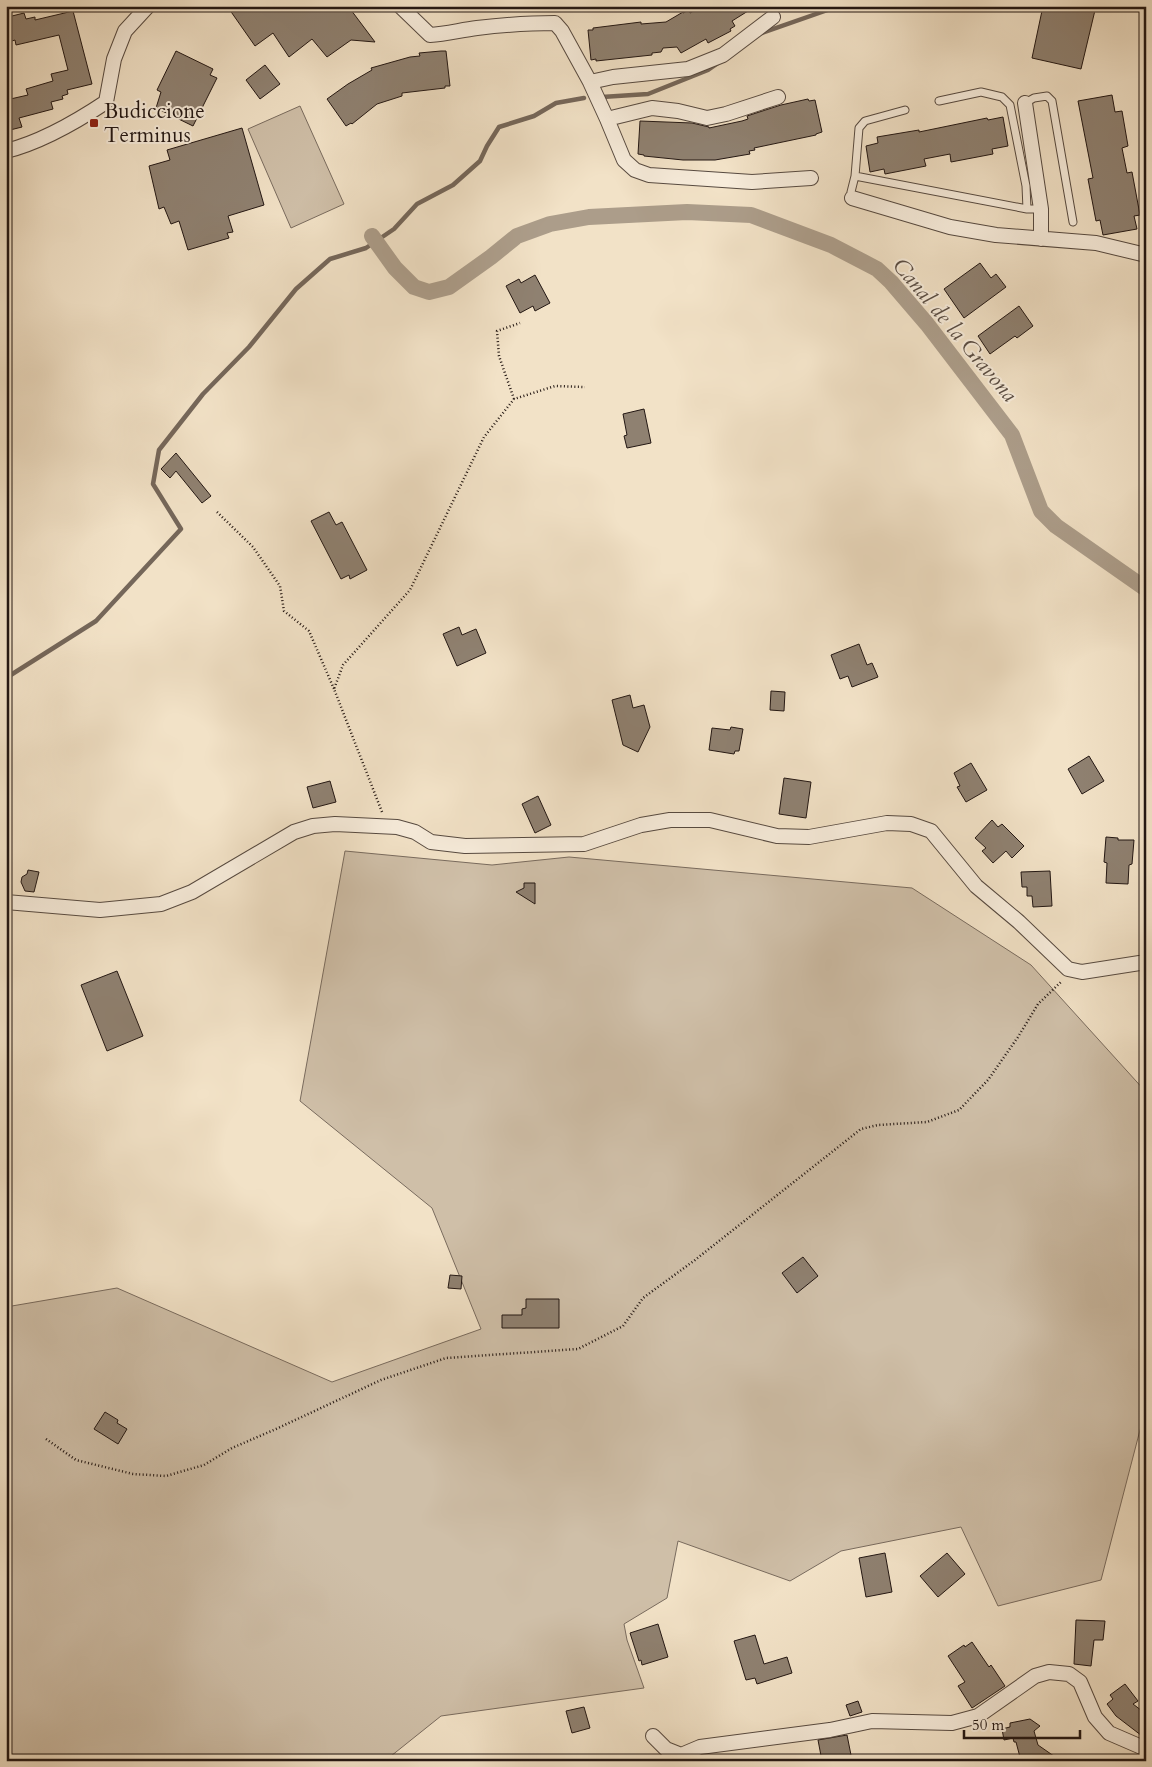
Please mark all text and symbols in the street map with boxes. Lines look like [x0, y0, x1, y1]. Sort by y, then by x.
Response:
place label: Budiccione Terminus [104, 97, 205, 150]
marker: Budiccione Terminus [88, 117, 100, 129]
water label: Canal de la Gravona [886, 252, 1024, 409]
scale bar [964, 1707, 1081, 1739]
text: 50 m [972, 1715, 1004, 1735]

